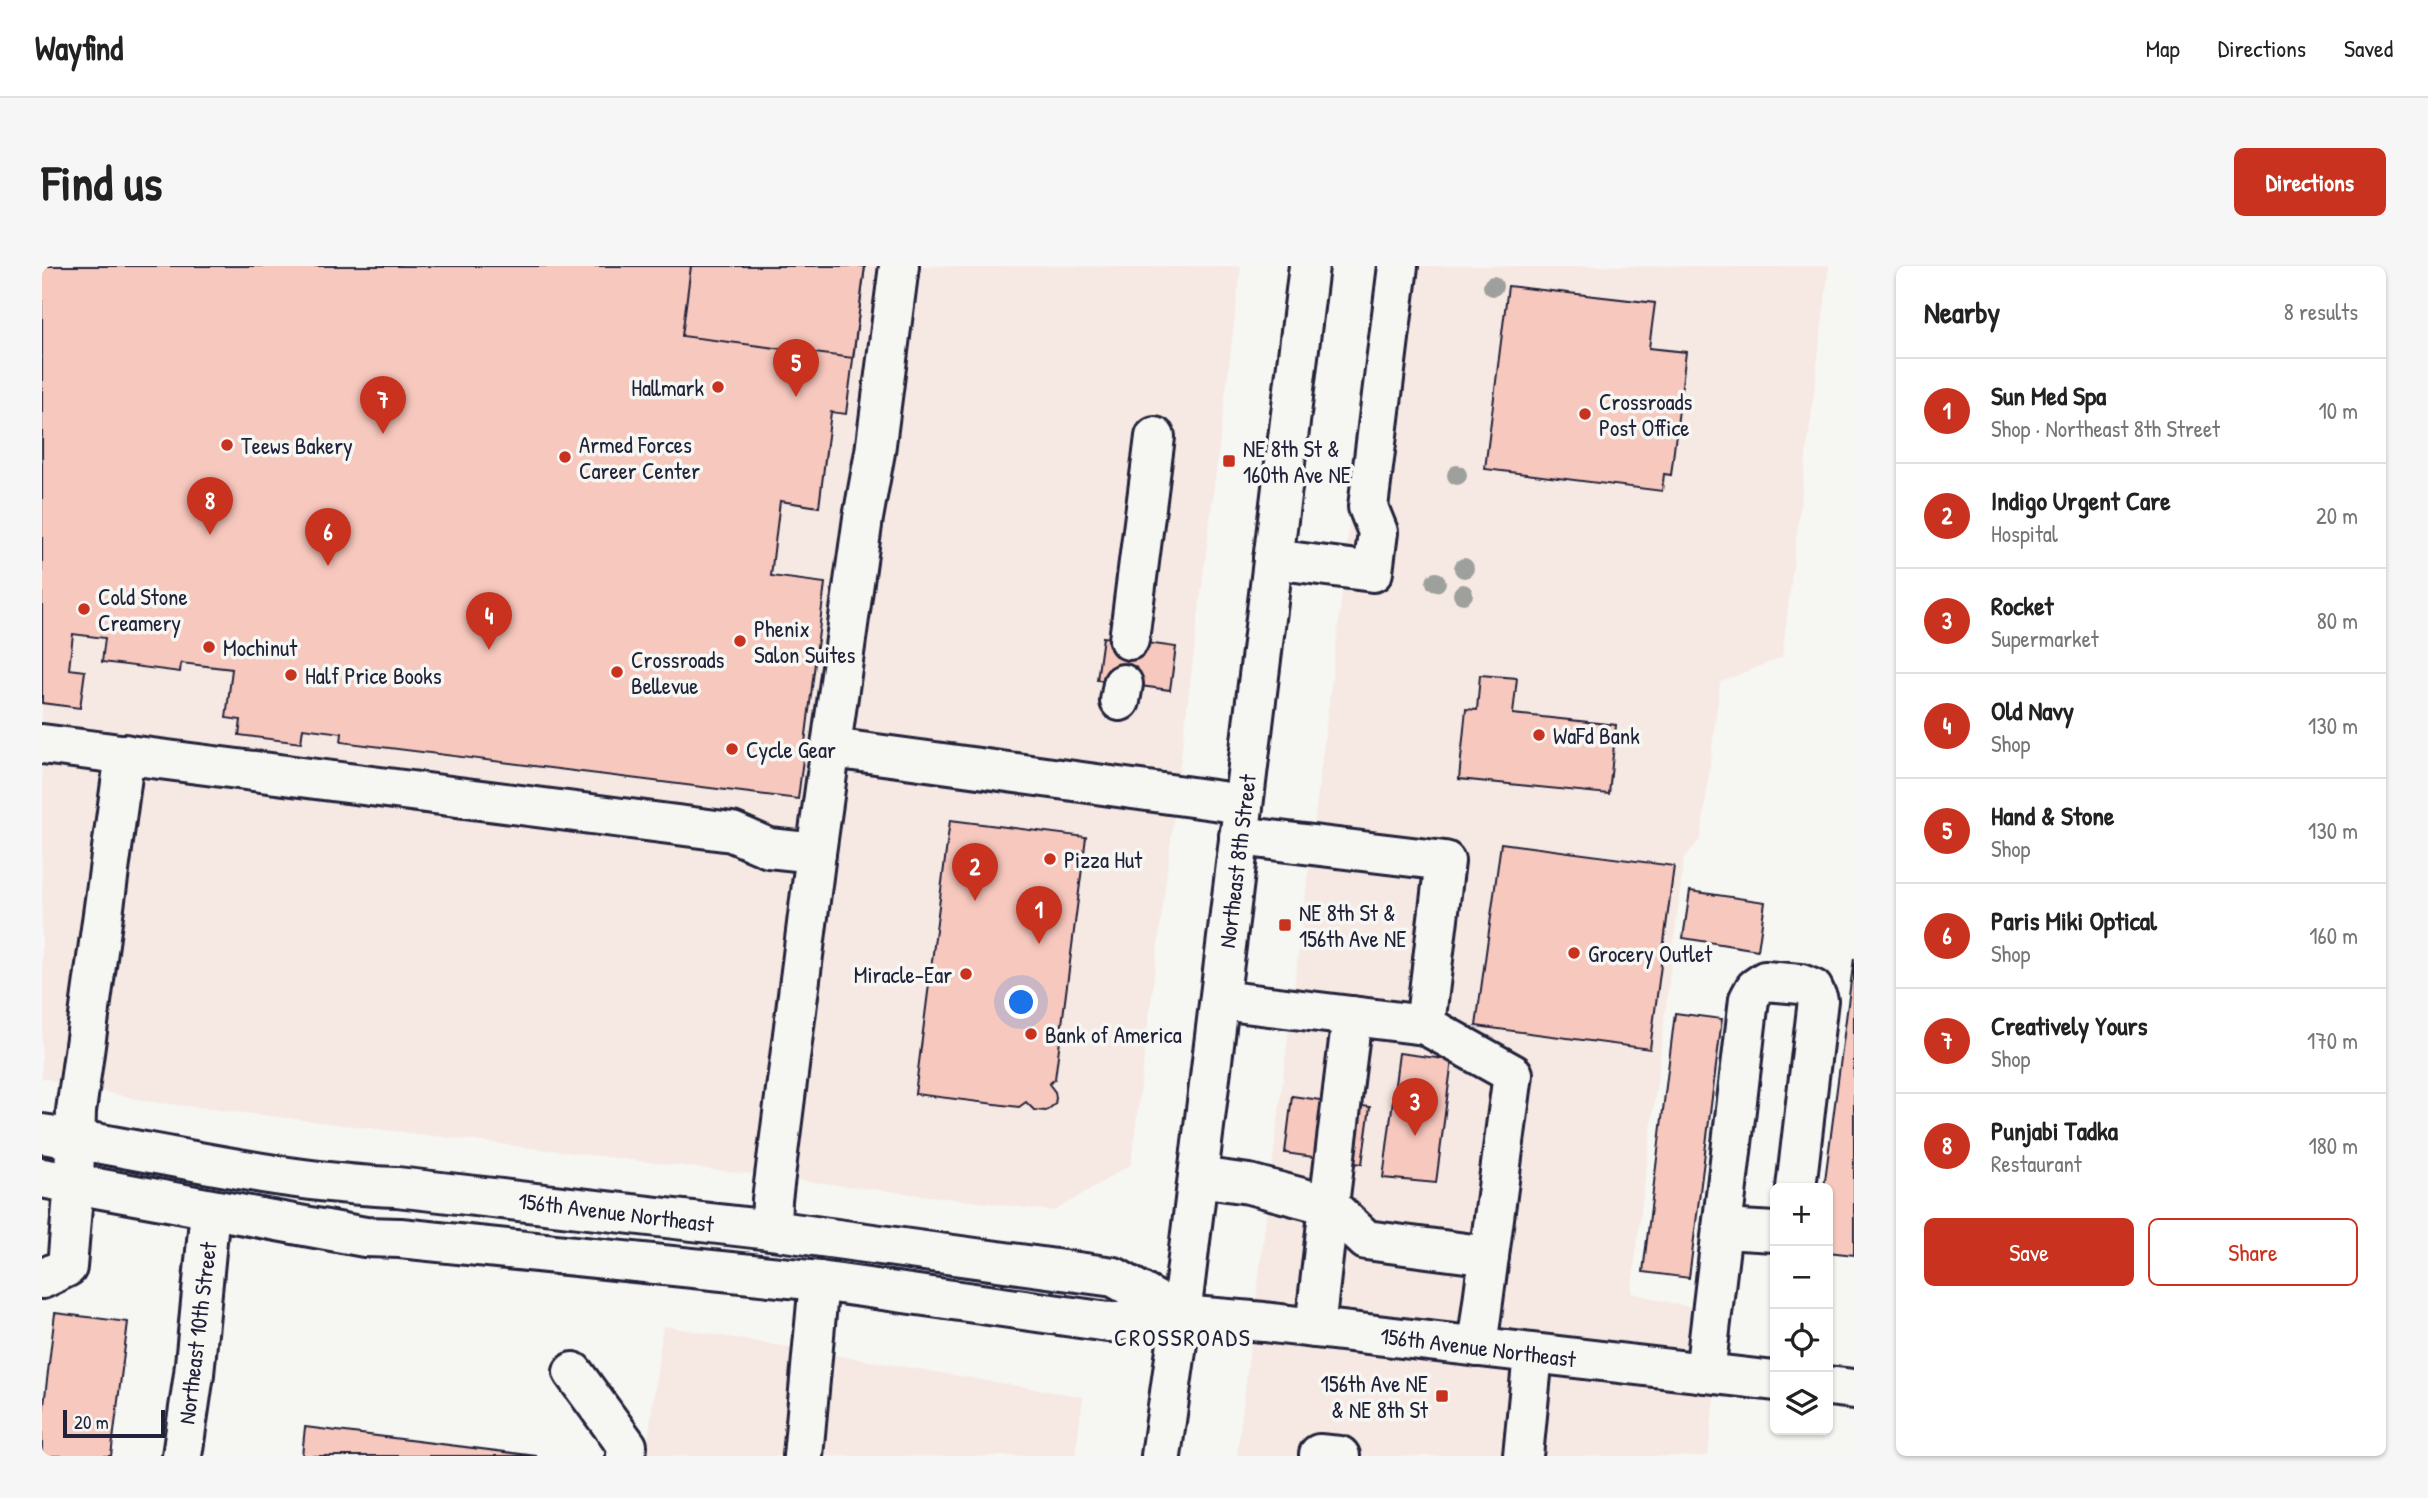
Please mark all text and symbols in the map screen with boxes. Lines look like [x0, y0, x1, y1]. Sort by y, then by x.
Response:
text: Wayfind [35, 26, 123, 70]
text: Map [2146, 32, 2180, 64]
text: Directions [2218, 32, 2306, 64]
text: Saved [2344, 32, 2393, 64]
button: Directions [2234, 148, 2386, 216]
text: Find us [42, 149, 162, 215]
text: Nearby [1924, 292, 2000, 332]
text: 8 results [2284, 296, 2358, 327]
pin: 5 [773, 339, 819, 397]
place label: Hallmark [631, 372, 704, 403]
pin: 7 [360, 376, 406, 434]
text: Sun Med Spa [1991, 378, 2106, 413]
marker: Hallmark [710, 379, 726, 395]
place label: Crossroads Post Office [1599, 386, 1693, 443]
text: 1 [1943, 395, 1951, 426]
text: 10 m [2318, 395, 2358, 426]
marker: Crossroads Post Office [1577, 406, 1593, 422]
text: Shop · Northeast 8th Street [1991, 413, 2220, 444]
place label: Armed Forces Career Center [579, 429, 700, 486]
place label: Teews Bakery [241, 430, 353, 461]
place label: NE 8th St & 160th Ave NE [1243, 433, 1351, 490]
marker: Teews Bakery [219, 437, 235, 453]
marker: Armed Forces Career Center [557, 449, 573, 465]
marker: NE 8th St & 160th Ave NE [1221, 453, 1237, 469]
pin: 8 [187, 477, 233, 535]
text: Indigo Urgent Care [1991, 483, 2171, 518]
text: 2 [1942, 500, 1952, 531]
text: 20 m [2316, 500, 2358, 531]
pin: 6 [305, 508, 351, 566]
text: Hospital [1991, 518, 2058, 549]
place label: Cold Stone Creamery [98, 581, 188, 638]
text: Rocket [1991, 588, 2053, 623]
pin: 4 [466, 592, 512, 650]
marker: Cold Stone Creamery [76, 601, 92, 617]
text: 3 [1942, 605, 1952, 636]
text: 80 m [2317, 605, 2358, 636]
place label: Phenix Salon Suites [754, 613, 856, 670]
text: Supermarket [1991, 623, 2099, 654]
place label: Mochinut [223, 632, 298, 663]
marker: Phenix Salon Suites [732, 633, 748, 649]
marker: Mochinut [201, 639, 217, 655]
place label: Crossroads Bellevue [631, 644, 725, 701]
place label: Half Price Books [305, 660, 442, 691]
marker: Crossroads Bellevue [609, 664, 625, 680]
marker: Half Price Books [283, 667, 299, 683]
text: Old Navy [1991, 693, 2074, 728]
text: 4 [1943, 710, 1951, 741]
text: 130 m [2308, 710, 2358, 741]
place label: WaFd Bank [1553, 720, 1640, 751]
marker: WaFd Bank [1531, 727, 1547, 743]
text: Shop [1991, 728, 2030, 759]
place label: Cycle Gear [746, 734, 836, 765]
marker: Cycle Gear [724, 741, 740, 757]
street label: Northeast 8th Street [1211, 771, 1263, 950]
text: Hand & Stone [1991, 798, 2114, 833]
text: 5 [1942, 815, 1952, 846]
text: 130 m [2308, 815, 2358, 846]
text: Shop [1991, 833, 2030, 864]
pin: 2 [952, 843, 998, 901]
place label: Pizza Hut [1064, 844, 1143, 875]
marker: Pizza Hut [1042, 851, 1058, 867]
pin: 1 [1016, 886, 1062, 944]
place label: NE 8th St & 156th Ave NE [1299, 897, 1406, 954]
text: Paris Miki Optical [1991, 903, 2157, 938]
marker: NE 8th St & 156th Ave NE [1277, 917, 1293, 933]
text: 6 [1942, 920, 1952, 951]
text: 160 m [2309, 920, 2358, 951]
place label: Grocery Outlet [1588, 938, 1713, 969]
text: Shop [1991, 938, 2030, 969]
marker: Grocery Outlet [1566, 945, 1582, 961]
place label: Miracle-Ear [854, 959, 952, 990]
marker: Miracle-Ear [958, 966, 974, 982]
your location [1004, 985, 1038, 1019]
text: Creatively Yours [1991, 1008, 2148, 1043]
place label: Bank of America [1045, 1019, 1182, 1050]
text: 7 [1941, 1025, 1953, 1056]
text: 170 m [2307, 1025, 2358, 1056]
marker: Bank of America [1023, 1026, 1039, 1042]
text: Shop [1991, 1043, 2030, 1074]
pin: 3 [1392, 1078, 1438, 1136]
text: Punjabi Tadka [1991, 1113, 2118, 1148]
text: 8 [1942, 1130, 1952, 1161]
text: 180 m [2308, 1130, 2358, 1161]
text: Restaurant [1991, 1148, 2082, 1179]
map controls [1770, 1183, 1833, 1435]
button: + [1770, 1183, 1833, 1246]
street label: 156th Avenue Northeast [517, 1185, 717, 1239]
button: Save [1924, 1218, 2134, 1286]
button: Share [2148, 1218, 2358, 1286]
street label: Northeast 10th Street [170, 1239, 224, 1426]
button: − [1770, 1246, 1833, 1309]
button: locate [1770, 1309, 1833, 1372]
street label: 156th Avenue Northeast [1379, 1320, 1579, 1374]
district label: CROSSROADS [1114, 1321, 1252, 1353]
place label: 156th Ave NE & NE 8th St [1321, 1368, 1429, 1425]
button: layers [1770, 1372, 1833, 1435]
marker: 156th Ave NE & NE 8th St [1434, 1388, 1450, 1404]
scale bar [63, 1407, 164, 1439]
text: 20 m [74, 1409, 109, 1435]

